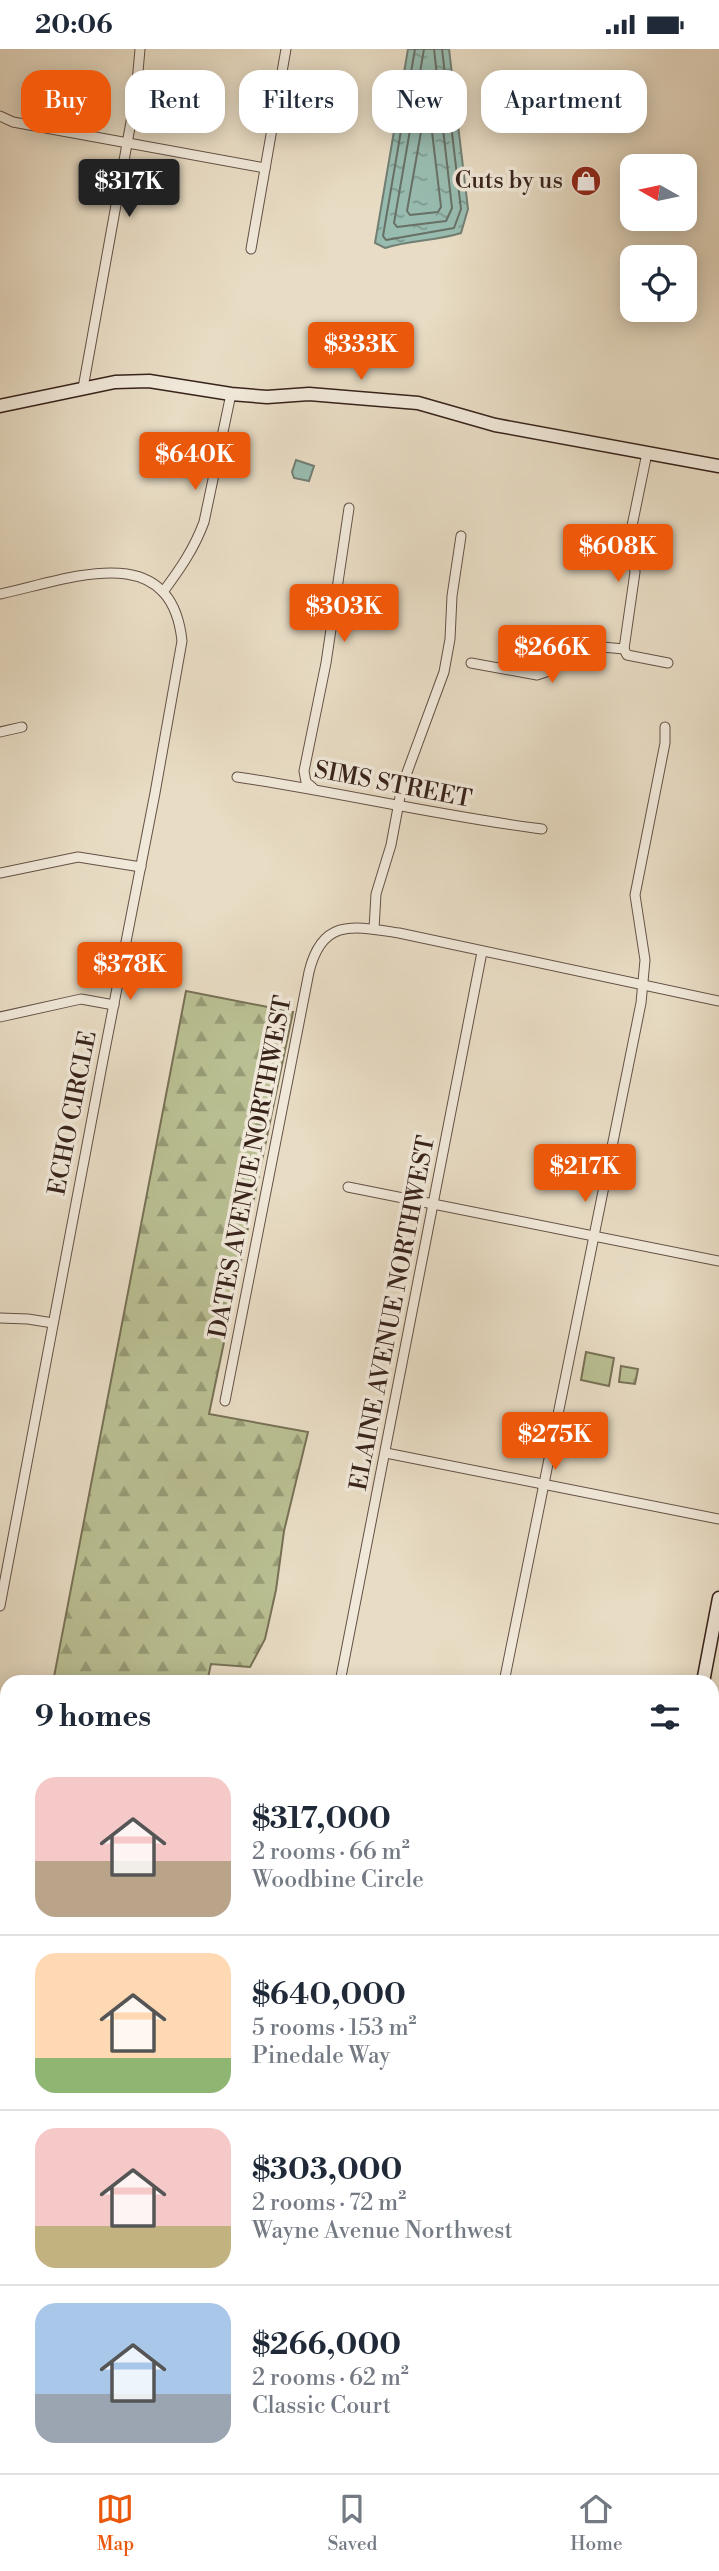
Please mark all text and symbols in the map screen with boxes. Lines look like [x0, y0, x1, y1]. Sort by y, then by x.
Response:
text: 20:06 [35, 9, 113, 41]
chip: Buy [21, 70, 111, 133]
chip: Rent [125, 70, 225, 133]
chip: Filters [239, 70, 358, 133]
chip: New [372, 70, 467, 133]
chip: Apartment [481, 70, 647, 133]
north arrow [620, 154, 696, 231]
map controls [620, 154, 697, 322]
pin: $317K [80, 159, 178, 219]
shop icon: Cuts by us [569, 164, 603, 198]
place label: Cuts by us [455, 166, 563, 196]
text: $317K [95, 168, 163, 196]
button: locate [620, 245, 697, 322]
pin: $333K [312, 323, 410, 382]
text: $333K [324, 331, 398, 359]
pin: $640K [146, 433, 244, 492]
text: $640K [155, 441, 235, 469]
pin: $608K [569, 525, 667, 584]
text: $608K [579, 533, 657, 561]
pin: $303K [295, 585, 393, 644]
text: $303K [306, 593, 382, 621]
pin: $266K [503, 625, 601, 685]
text: $266K [514, 634, 590, 662]
street label: SIMS STREET [312, 755, 474, 815]
pin: $378K [81, 943, 179, 1002]
text: $378K [93, 951, 167, 979]
street label: DATES AVENUE NORTHWEST [203, 993, 299, 1341]
street label: ECHO CIRCLE [42, 1028, 104, 1198]
street label: ELAINE AVENUE NORTHWEST [344, 1133, 442, 1493]
pin: $217K [536, 1145, 634, 1204]
text: $217K [550, 1153, 620, 1181]
pin: $275K [506, 1413, 604, 1472]
text: $275K [518, 1421, 592, 1449]
text: 9 homes [35, 1698, 151, 1736]
icon: filters [646, 1698, 684, 1736]
text: $317,000 [252, 1800, 391, 1838]
icon: home [91, 1805, 175, 1889]
text: 2 rooms · 66 m² [252, 1838, 410, 1866]
text: Woodbine Circle [252, 1866, 424, 1894]
text: $640,000 [252, 1976, 406, 2014]
icon: home [91, 1981, 175, 2065]
text: 5 rooms · 153 m² [252, 2014, 417, 2042]
text: Pinedale Way [252, 2042, 391, 2070]
text: $303,000 [252, 2151, 402, 2189]
icon: home [91, 2156, 175, 2240]
text: 2 rooms · 72 m² [252, 2189, 406, 2217]
text: Wayne Avenue Northwest [252, 2217, 513, 2245]
text: $266,000 [252, 2326, 401, 2364]
icon: home [91, 2331, 175, 2415]
text: 2 rooms · 62 m² [252, 2364, 409, 2392]
text: Classic Court [252, 2392, 391, 2420]
tab: Map [96, 2490, 134, 2556]
tab: Saved [327, 2490, 377, 2556]
tab: Home [570, 2490, 622, 2556]

